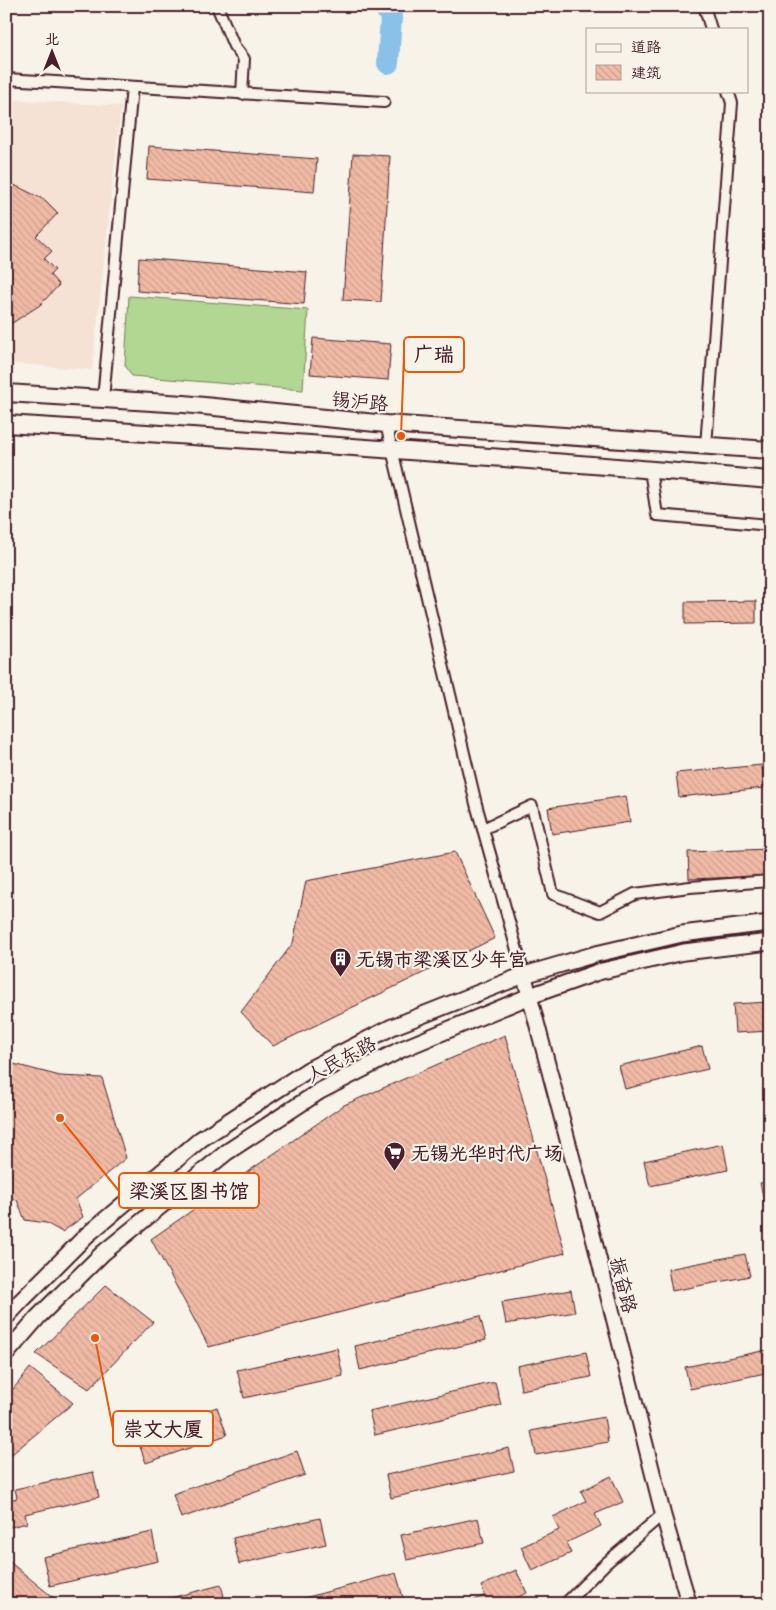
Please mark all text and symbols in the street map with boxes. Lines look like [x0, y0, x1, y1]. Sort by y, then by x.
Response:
north arrow [28, 28, 78, 78]
legend [586, 28, 748, 92]
text: 北 [45, 29, 59, 48]
text: 道路 [631, 36, 661, 57]
text: 建筑 [631, 62, 661, 83]
callout: 广瑞 [404, 337, 464, 372]
text: 广瑞 [414, 340, 454, 367]
street label: 锡沪路 [330, 386, 390, 416]
place label: 无锡市梁溪区少年宫 [356, 946, 527, 972]
building icon: 无锡市梁溪区少年宫 [328, 947, 352, 978]
street label: 人民东路 [301, 1030, 381, 1088]
place label: 无锡光华时代广场 [411, 1140, 563, 1166]
supermarket icon: 无锡光华时代广场 [383, 1141, 407, 1172]
callout: 梁溪区图书馆 [119, 1173, 259, 1208]
text: 梁溪区图书馆 [129, 1177, 249, 1204]
street label: 振奋路 [604, 1254, 644, 1316]
callout: 崇文大厦 [113, 1411, 213, 1446]
text: 崇文大厦 [123, 1415, 203, 1442]

